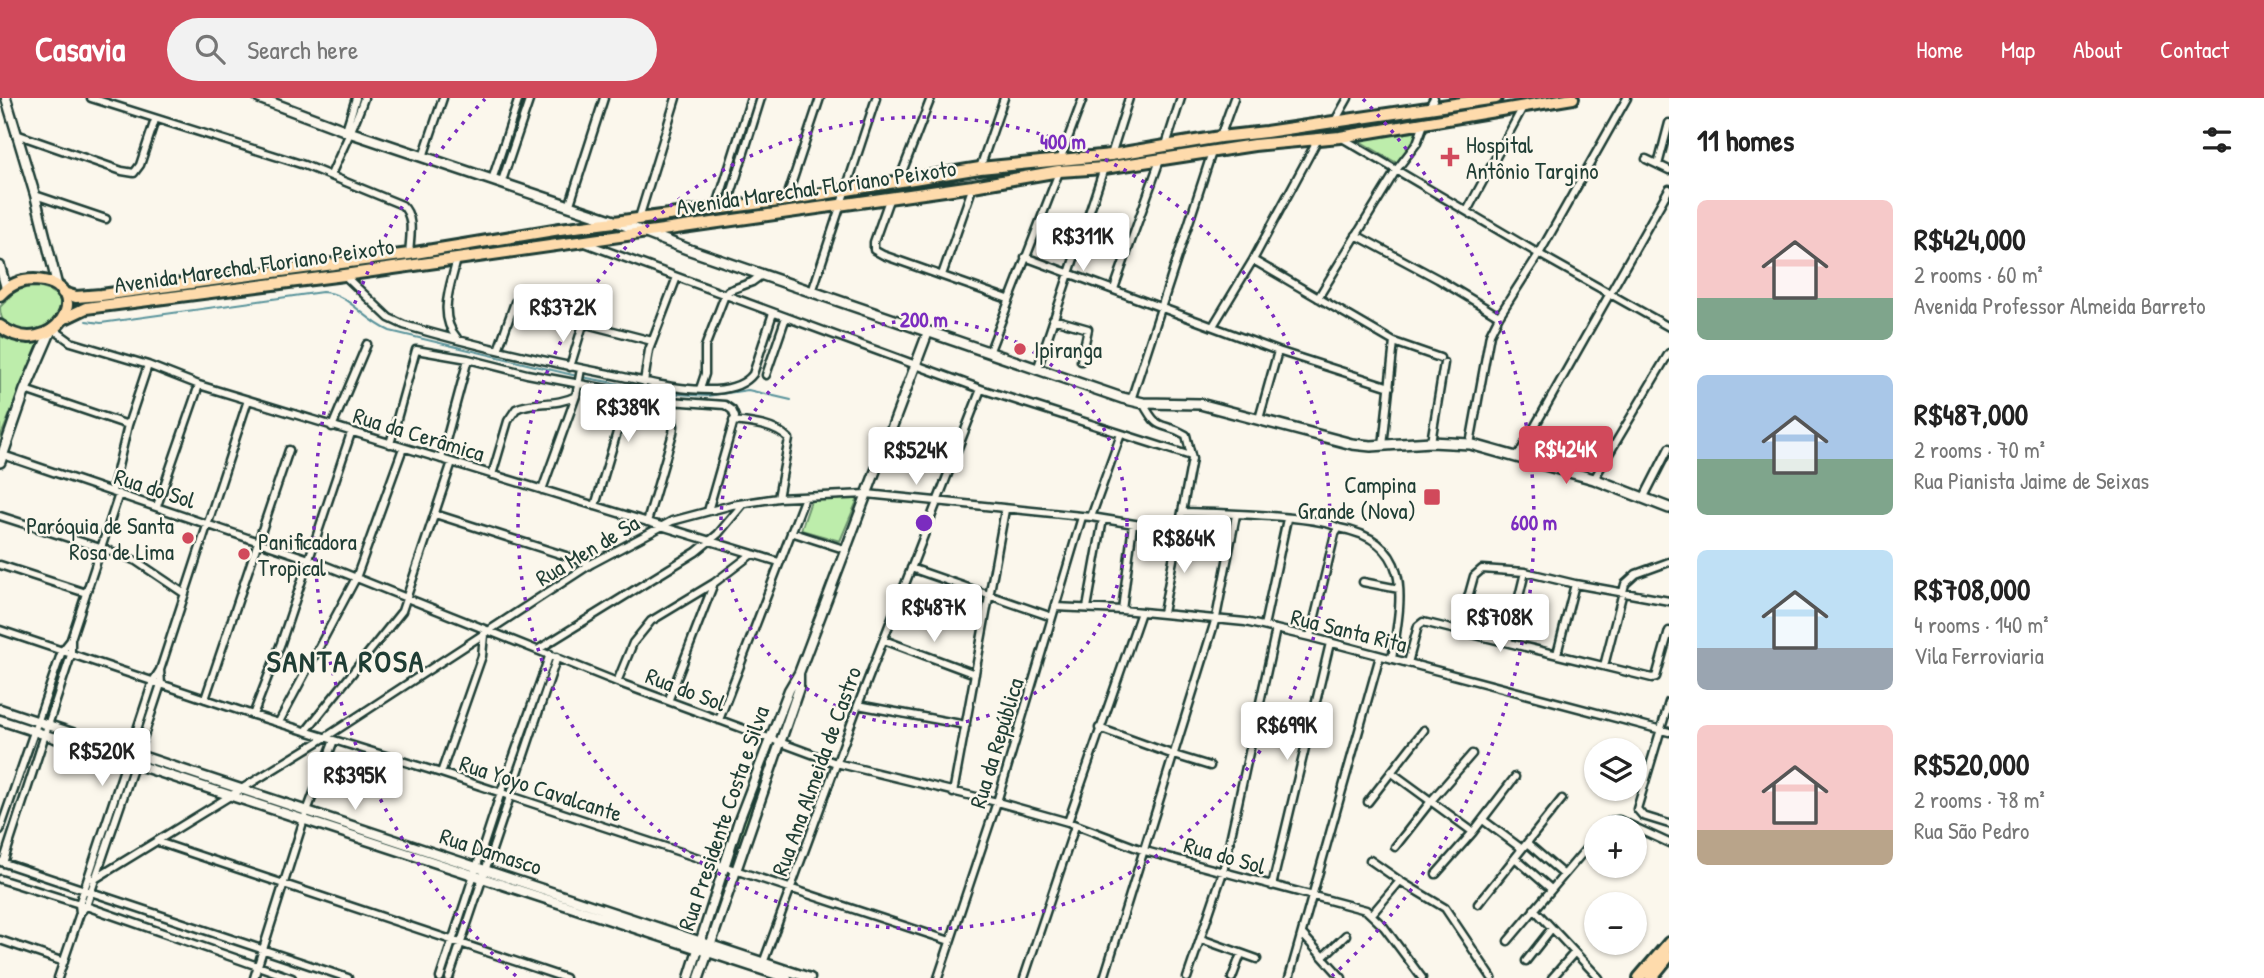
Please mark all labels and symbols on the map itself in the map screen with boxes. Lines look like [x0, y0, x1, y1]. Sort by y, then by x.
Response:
text: 400 m [1040, 127, 1086, 156]
place label: Hospital Antônio Targino [1466, 129, 1599, 186]
marker: Hospital Antônio Targino [1440, 147, 1460, 167]
street label: Avenida Marechal Floriano Peixoto [674, 152, 958, 222]
pin: R$311K [1026, 214, 1140, 273]
street label: Avenida Marechal Floriano Peixoto [112, 230, 396, 300]
pin: R$372K [506, 285, 620, 344]
text: 200 m [900, 305, 948, 334]
place label: Ipiranga [1034, 334, 1102, 365]
marker: Ipiranga [1012, 341, 1028, 357]
pin: R$389K [571, 384, 685, 444]
street label: Rua da Cerâmica [350, 399, 488, 469]
pin: R$424K [1509, 426, 1623, 486]
pin: R$524K [859, 428, 973, 487]
street label: Rua do Sol [111, 460, 200, 516]
place label: Campina Grande (Nova) [1298, 469, 1416, 526]
marker: Campina Grande (Nova) [1422, 487, 1442, 507]
street label: Rua Men de Sa [530, 507, 644, 593]
text: 600 m [1511, 508, 1557, 537]
place label: Paróquia de Santa Rosa de Lima [26, 510, 174, 567]
centre of rings [912, 511, 936, 535]
pin: R$864K [1127, 516, 1241, 575]
place label: Panificadora Tropical [258, 526, 357, 583]
marker: Paróquia de Santa Rosa de Lima [180, 530, 196, 546]
marker: Panificadora Tropical [236, 546, 252, 562]
pin: R$487K [877, 584, 991, 644]
pin: R$708K [1443, 594, 1557, 654]
street label: Rua Santa Rita [1288, 601, 1410, 659]
district label: SANTA ROSA [267, 641, 425, 681]
street label: Rua do Sol [642, 660, 731, 719]
street label: Rua Ana Almeida de Castro [764, 662, 868, 880]
street label: Rua da República [962, 674, 1030, 812]
street label: Rua Presidente Costa e Silva [670, 702, 776, 934]
pin: R$699K [1230, 702, 1344, 762]
pin: R$520K [45, 728, 159, 788]
street label: Rua Yoyo Cavalcante [456, 747, 626, 829]
pin: R$395K [298, 752, 412, 812]
street label: Rua Damasco [436, 820, 546, 882]
street label: Rua do Sol [1181, 829, 1270, 882]

